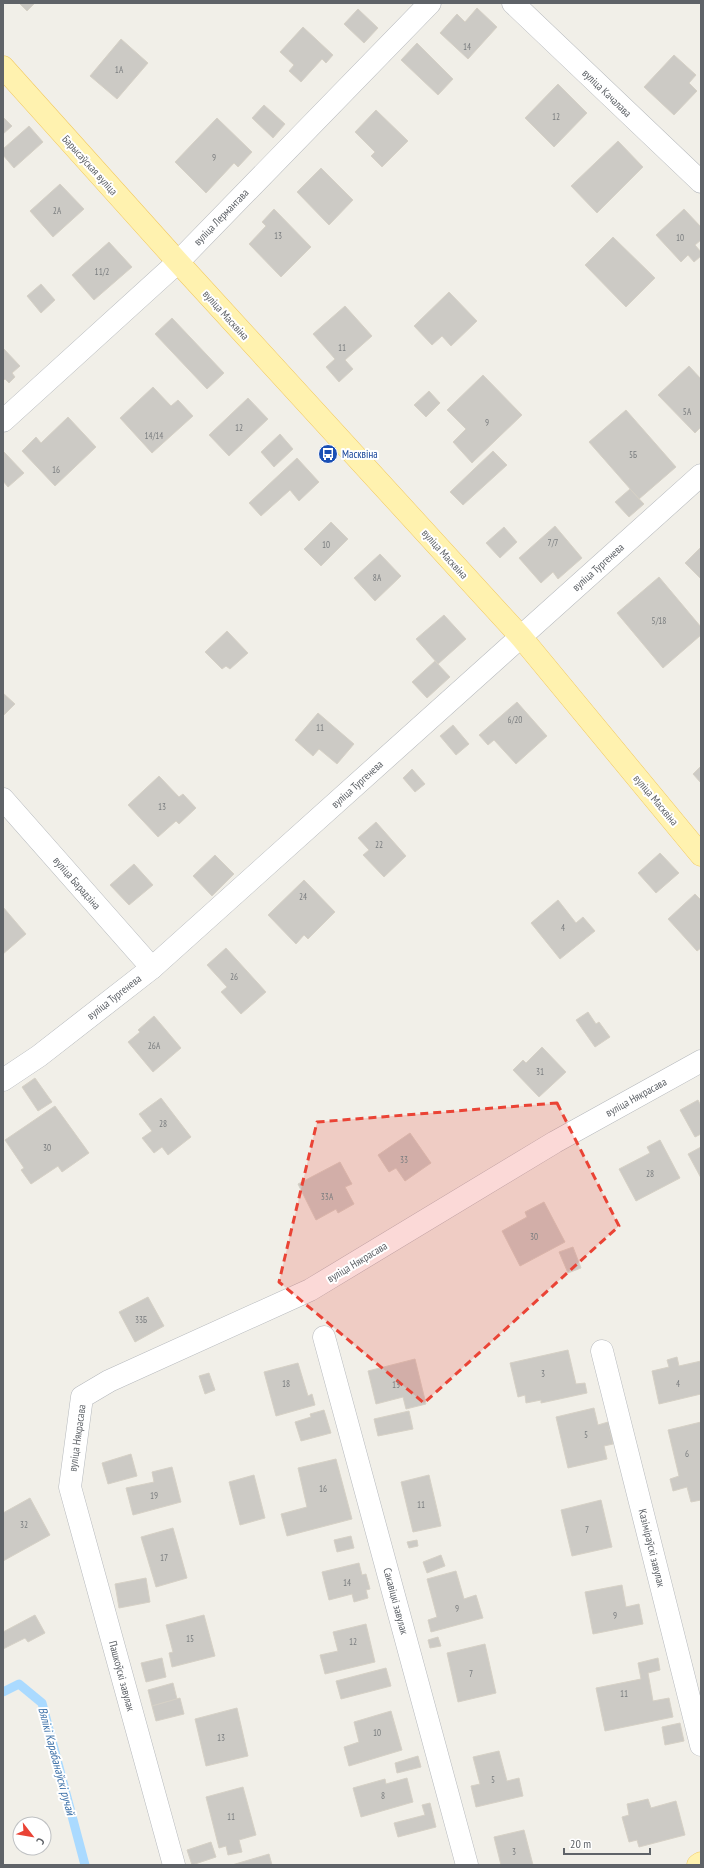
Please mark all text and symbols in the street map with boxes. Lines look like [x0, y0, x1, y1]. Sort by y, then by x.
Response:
house number: 14 [463, 41, 471, 52]
house number: 1А [115, 64, 124, 75]
street label: вуліца Качалава [579, 66, 635, 120]
house number: 12 [552, 111, 560, 122]
street label: Барысаўская вуліца [59, 132, 121, 198]
house number: 9 [212, 152, 216, 163]
street label: вуліца Лермантава [190, 186, 252, 248]
house number: 2А [53, 205, 62, 216]
house number: 13 [274, 230, 282, 241]
house number: 10 [676, 232, 684, 243]
house number: 11/2 [95, 266, 109, 277]
street label: вуліца Масквіна [200, 287, 252, 343]
house number: 11 [338, 342, 346, 353]
house number: 5А [683, 406, 692, 417]
house number: 9 [485, 417, 489, 428]
house number: 12 [235, 422, 243, 433]
house number: 14/14 [145, 430, 163, 441]
bus stop icon: Масквіна [317, 443, 339, 465]
place label: Масквіна [342, 447, 378, 461]
house number: 5Б [629, 449, 637, 460]
house number: 16 [52, 464, 60, 475]
street label: вуліца Масквіна [419, 526, 471, 582]
house number: 7/7 [548, 537, 558, 548]
house number: 10 [322, 539, 330, 550]
street label: вуліца Тургенева [569, 540, 627, 594]
house number: 8А [373, 572, 382, 583]
house number: 5/18 [652, 615, 666, 626]
house number: 6/20 [508, 714, 522, 725]
house number: 11 [316, 722, 324, 733]
street label: вуліца Тургенева [328, 757, 386, 811]
street label: вуліца Масквіна [631, 772, 681, 828]
house number: 13 [158, 801, 166, 812]
house number: 22 [375, 839, 383, 850]
street label: вуліца Барадзіна [50, 854, 104, 912]
house number: 24 [299, 891, 307, 902]
house number: 4 [561, 922, 565, 933]
street label: вуліца Тургенева [84, 971, 144, 1023]
house number: 26 [230, 971, 238, 982]
house number: 26А [148, 1040, 161, 1051]
house number: 31 [536, 1066, 544, 1077]
street label: вуліца Някрасава [603, 1074, 669, 1120]
house number: 28 [159, 1118, 167, 1129]
house number: 30 [43, 1142, 51, 1153]
house number: 33 [400, 1154, 408, 1165]
house number: 28 [646, 1168, 654, 1179]
house number: 33А [321, 1191, 334, 1202]
house number: 30 [530, 1231, 538, 1242]
street label: вуліца Някрасава [324, 1239, 390, 1285]
house number: 33Б [135, 1314, 147, 1325]
house number: 3 [541, 1368, 545, 1379]
house number: 18 [282, 1378, 290, 1389]
house number: 4 [676, 1378, 680, 1389]
house number: 13 [392, 1379, 400, 1390]
street label: вуліца Някрасава [65, 1404, 89, 1472]
house number: 5 [584, 1429, 588, 1440]
house number: 6 [685, 1448, 689, 1459]
house number: 16 [319, 1483, 327, 1494]
house number: 19 [150, 1490, 158, 1501]
house number: 11 [417, 1499, 425, 1510]
street label: Казіміраўскі завулак [636, 1507, 669, 1589]
house number: 32 [20, 1519, 28, 1530]
house number: 7 [585, 1524, 589, 1535]
house number: 17 [160, 1552, 168, 1563]
street label: Сакавіцкі завулак [380, 1566, 412, 1637]
house number: 14 [343, 1577, 351, 1588]
house number: 9 [455, 1603, 459, 1614]
house number: 9 [613, 1610, 617, 1621]
house number: 15 [186, 1633, 194, 1644]
house number: 12 [349, 1636, 357, 1647]
street label: Пашкоўскі завулак [106, 1639, 138, 1713]
house number: 7 [469, 1668, 473, 1679]
house number: 11 [620, 1688, 628, 1699]
water label: Вялікі Карабанаўскі ручай [35, 1705, 79, 1818]
house number: 10 [373, 1727, 381, 1738]
house number: 13 [217, 1732, 225, 1743]
house number: 5 [491, 1774, 495, 1785]
house number: 8 [381, 1790, 385, 1801]
house number: 11 [227, 1811, 235, 1822]
north arrow [12, 1816, 52, 1856]
scale bar [564, 1830, 650, 1856]
text: С [33, 1835, 48, 1847]
text: 20 m [570, 1836, 591, 1851]
house number: 3 [512, 1846, 516, 1857]

